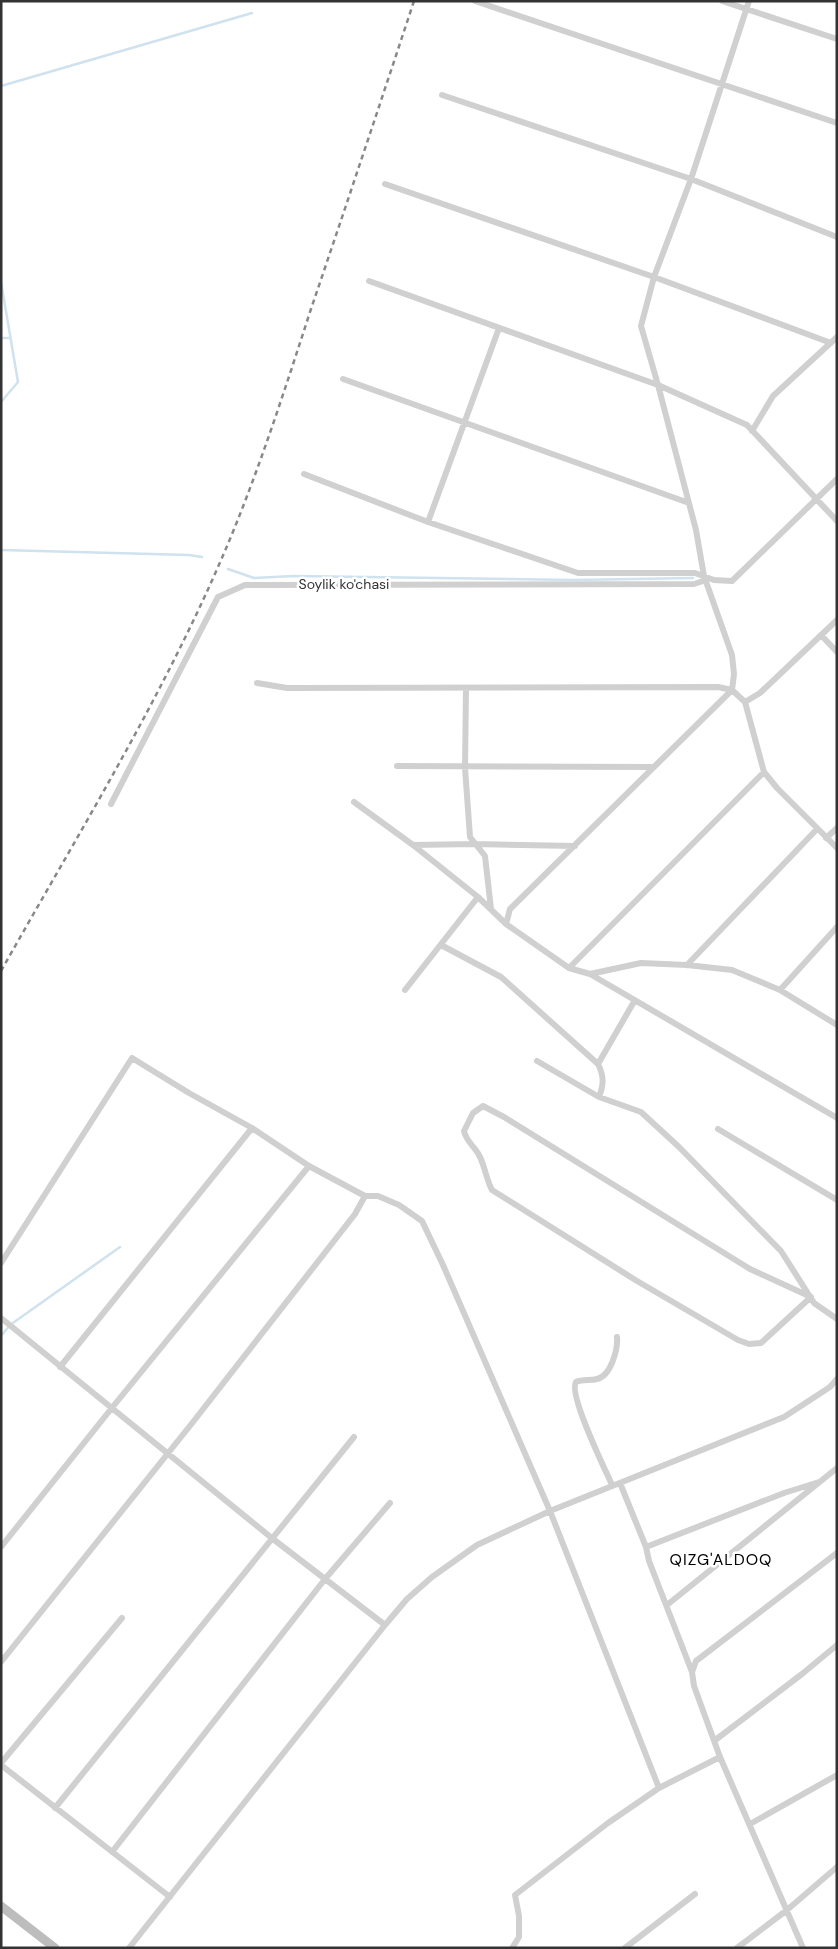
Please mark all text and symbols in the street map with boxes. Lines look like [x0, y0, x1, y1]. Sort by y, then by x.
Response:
street label: Soylik ko'chasi [299, 575, 389, 593]
district label: QIZG'ALDOQ [670, 1549, 773, 1570]

